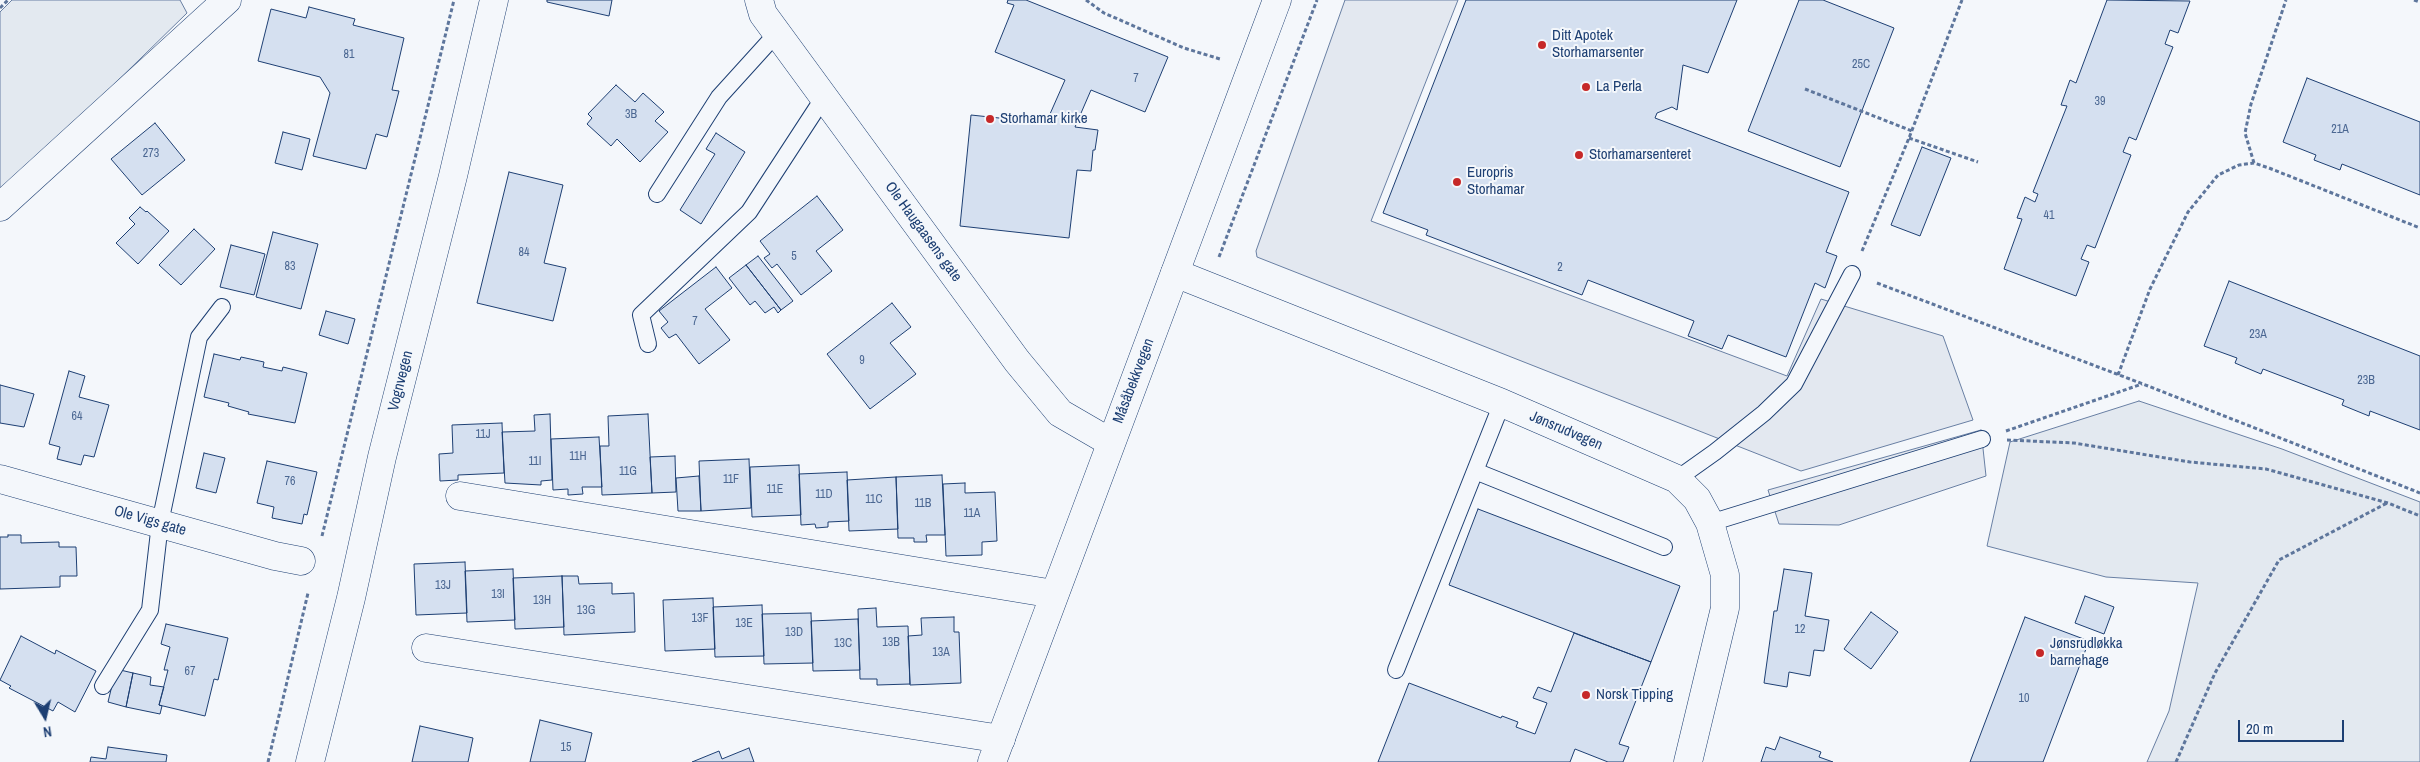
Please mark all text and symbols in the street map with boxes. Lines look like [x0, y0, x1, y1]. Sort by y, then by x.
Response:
place label: Ditt Apotek Storhamarsenter [1552, 27, 1644, 62]
marker: Ditt Apotek Storhamarsenter [1536, 39, 1548, 51]
house number: 81 [344, 48, 354, 62]
house number: 25C [1852, 58, 1870, 72]
house number: 7 [1133, 72, 1139, 86]
place label: La Perla [1596, 78, 1642, 96]
marker: La Perla [1580, 81, 1592, 93]
house number: 39 [2095, 95, 2105, 109]
house number: 3B [625, 108, 637, 122]
place label: Storhamar kirke [1000, 110, 1087, 128]
marker: Storhamar kirke [984, 113, 996, 125]
house number: 21A [2331, 123, 2349, 137]
place label: Storhamarsenteret [1589, 146, 1691, 164]
house number: 273 [143, 147, 159, 161]
marker: Storhamarsenteret [1573, 149, 1585, 161]
place label: Europris Storhamar [1467, 164, 1524, 199]
marker: Europris Storhamar [1451, 176, 1463, 188]
street label: Ole Haugaasens gate [881, 179, 965, 285]
house number: 41 [2044, 209, 2054, 223]
house number: 84 [519, 246, 529, 260]
house number: 5 [791, 250, 797, 264]
house number: 83 [285, 260, 295, 274]
house number: 2 [1557, 261, 1563, 275]
house number: 7 [692, 315, 698, 329]
house number: 23A [2249, 328, 2267, 342]
street label: Måsåbekkvegen [1110, 336, 1158, 426]
street label: Vognvegen [385, 349, 417, 413]
house number: 9 [859, 354, 865, 368]
house number: 23B [2357, 374, 2375, 388]
street label: Jønsrudvegen [1527, 408, 1605, 454]
house number: 64 [72, 410, 82, 424]
house number: 11J [475, 428, 491, 442]
house number: 11H [569, 450, 587, 464]
house number: 11I [529, 455, 541, 469]
house number: 11G [619, 465, 637, 479]
house number: 11F [723, 473, 739, 487]
house number: 76 [285, 475, 295, 489]
house number: 11E [767, 483, 783, 497]
house number: 11D [815, 488, 833, 502]
house number: 11C [865, 493, 883, 507]
house number: 11B [915, 497, 931, 511]
street label: Ole Vigs gate [112, 502, 188, 540]
house number: 11A [964, 507, 980, 521]
house number: 13J [435, 579, 451, 593]
house number: 13I [491, 588, 505, 602]
house number: 13H [533, 594, 551, 608]
house number: 13G [577, 604, 595, 618]
house number: 13F [692, 612, 708, 626]
house number: 13E [735, 617, 753, 631]
house number: 12 [1795, 623, 1805, 637]
house number: 13D [785, 626, 803, 640]
place label: Jønsrudløkka barnehage [2050, 635, 2122, 670]
house number: 13B [882, 636, 900, 650]
house number: 13C [834, 637, 852, 651]
house number: 13A [932, 646, 950, 660]
marker: Jønsrudløkka barnehage [2034, 647, 2046, 659]
house number: 67 [185, 665, 195, 679]
place label: Norsk Tipping [1596, 686, 1673, 704]
marker: Norsk Tipping [1580, 689, 1592, 701]
north arrow [20, 692, 70, 742]
house number: 10 [2019, 692, 2029, 706]
scale bar [2240, 710, 2346, 742]
text: 20 m [2246, 718, 2273, 739]
text: N [42, 722, 53, 741]
house number: 15 [561, 741, 571, 755]

